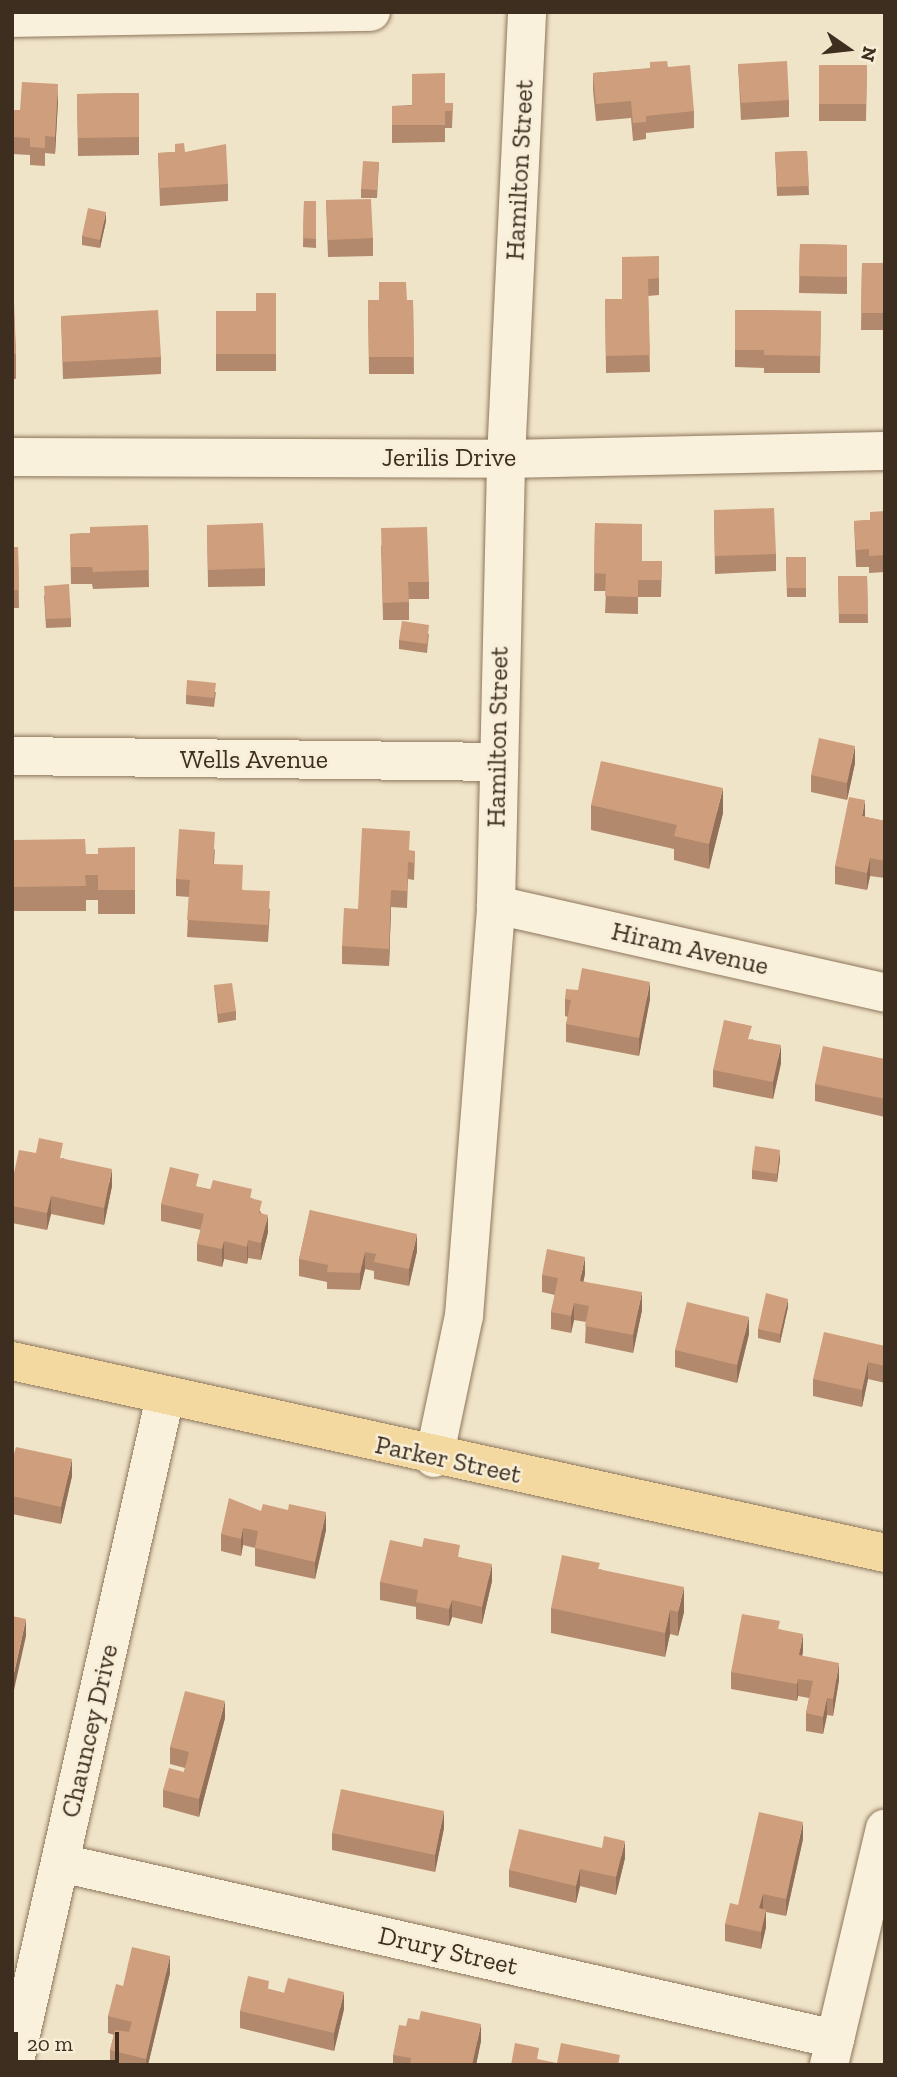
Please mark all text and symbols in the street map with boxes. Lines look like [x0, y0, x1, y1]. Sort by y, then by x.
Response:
north arrow [813, 14, 883, 84]
text: N [856, 44, 882, 64]
street label: Hamilton Street [500, 79, 540, 261]
street label: Jerilis Drive [382, 442, 516, 474]
street label: Hamilton Street [481, 646, 515, 828]
street label: Wells Avenue [180, 744, 328, 776]
street label: Hiram Avenue [608, 916, 772, 982]
street label: Parker Street [372, 1429, 524, 1491]
street label: Chauncey Drive [55, 1641, 125, 1821]
street label: Drury Street [375, 1920, 521, 1982]
scale bar [18, 2018, 122, 2062]
text: 20 m [27, 2031, 73, 2056]

